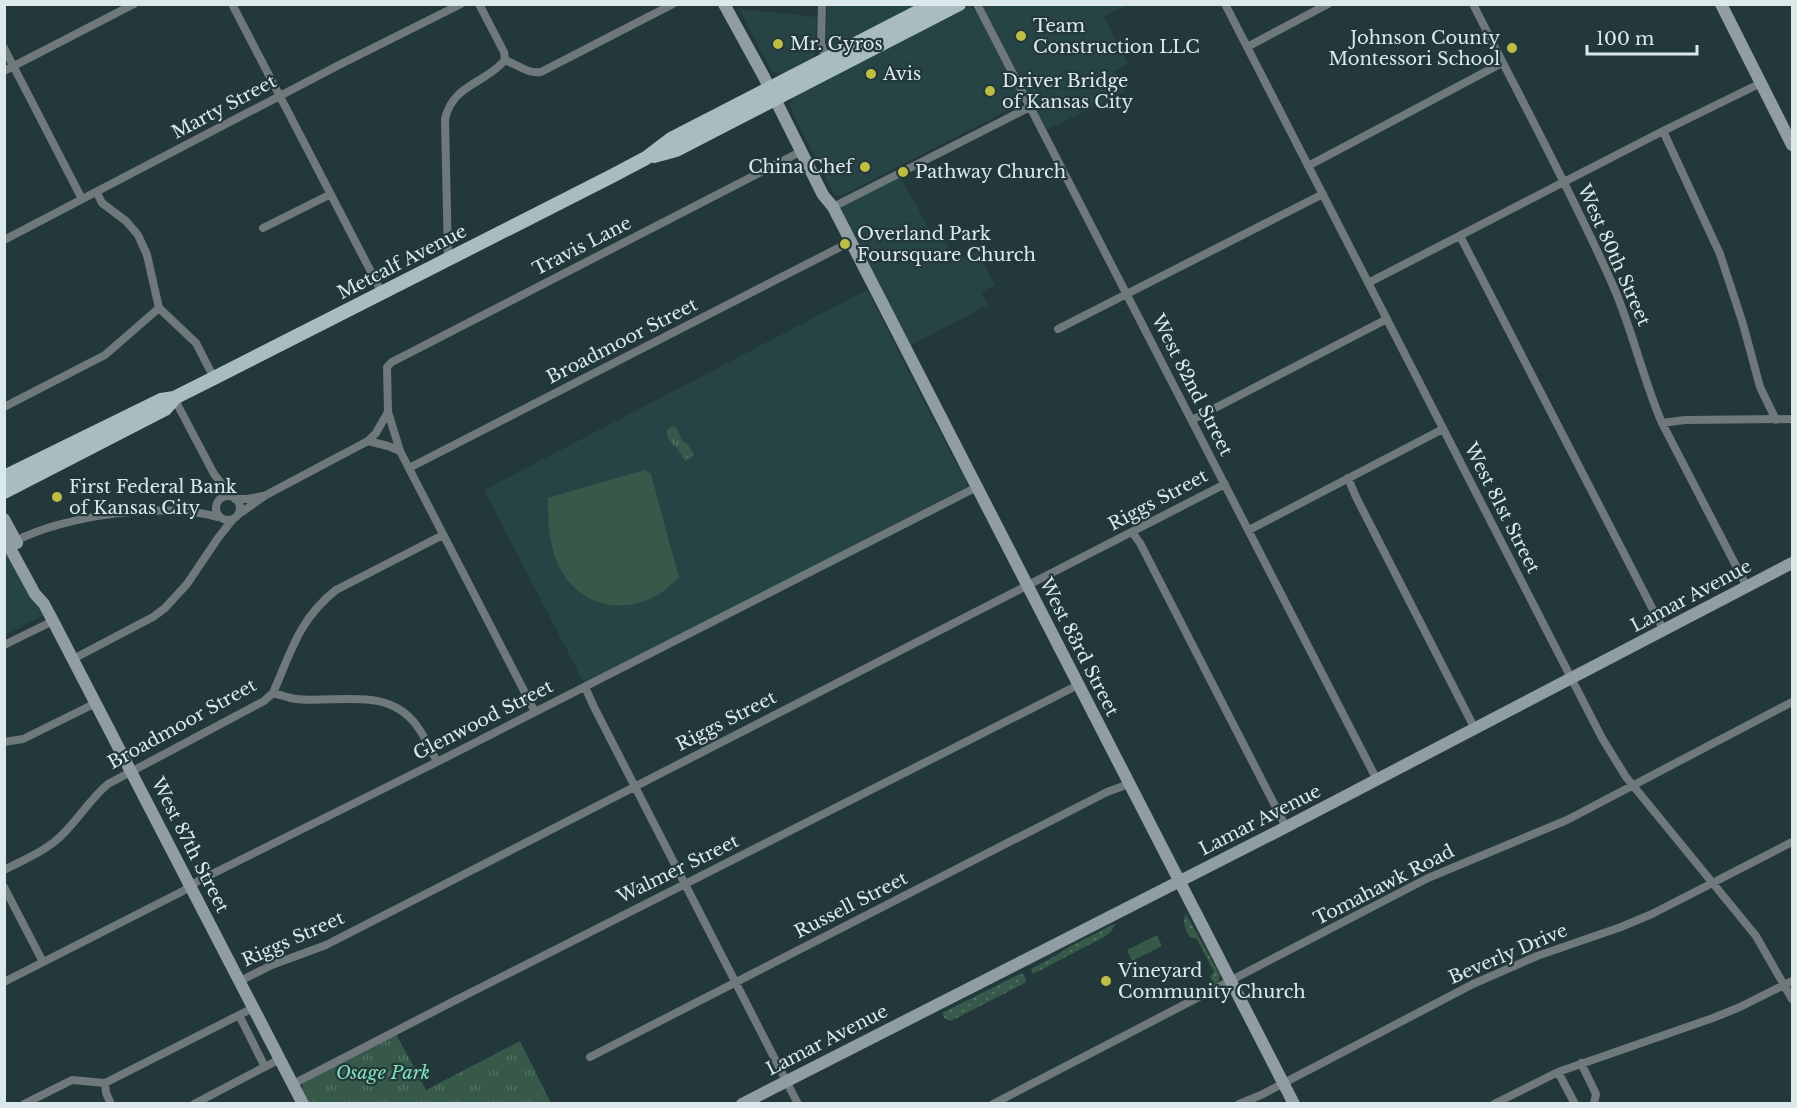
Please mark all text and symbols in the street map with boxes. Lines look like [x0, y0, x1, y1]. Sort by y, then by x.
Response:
place label: Team Construction LLC [1033, 15, 1200, 58]
scale bar [1587, 18, 1696, 56]
place label: Johnson County Montessori School [1329, 27, 1500, 70]
text: 100 m [1596, 28, 1654, 50]
marker: Team Construction LLC [1014, 29, 1028, 43]
place label: Mr. Gyros [790, 33, 883, 55]
marker: Mr. Gyros [771, 37, 785, 51]
marker: Johnson County Montessori School [1505, 41, 1519, 55]
place label: Avis [882, 63, 921, 85]
marker: Avis [864, 67, 878, 81]
street label: Marty Street [168, 70, 280, 144]
place label: Driver Bridge of Kansas City [1002, 70, 1134, 113]
marker: Driver Bridge of Kansas City [983, 84, 997, 98]
place label: China Chef [748, 156, 856, 178]
marker: China Chef [858, 160, 872, 174]
place label: Pathway Church [915, 161, 1066, 183]
marker: Pathway Church [896, 165, 910, 179]
street label: West 80th Street [1573, 180, 1655, 329]
street label: Travis Lane [529, 212, 635, 280]
street label: Metcalf Avenue [334, 220, 470, 304]
place label: Overland Park Foursquare Church [857, 223, 1036, 266]
marker: Overland Park Foursquare Church [838, 237, 852, 251]
street label: Broadmoor Street [543, 293, 701, 389]
street label: West 82nd Street [1146, 310, 1237, 460]
street label: West 81st Street [1459, 438, 1544, 577]
street label: Riggs Street [1105, 465, 1212, 535]
place label: First Federal Bank of Kansas City [69, 476, 237, 519]
marker: First Federal Bank of Kansas City [50, 490, 64, 504]
street label: Lamar Avenue [1627, 555, 1755, 637]
street label: West 83rd Street [1034, 573, 1123, 720]
street label: Broadmoor Street [104, 674, 260, 774]
street label: Glenwood Street [409, 675, 557, 765]
street label: Riggs Street [672, 686, 780, 756]
street label: West 87th Street [146, 773, 234, 916]
street label: Lamar Avenue [1196, 780, 1324, 860]
street label: Walmer Street [613, 830, 743, 908]
street label: Tomahawk Road [1310, 840, 1458, 930]
street label: Russell Street [791, 867, 911, 943]
street label: Riggs Street [239, 907, 348, 971]
street label: Beverly Drive [1445, 919, 1571, 989]
place label: Vineyard Community Church [1117, 960, 1306, 1003]
marker: Vineyard Community Church [1099, 974, 1113, 988]
street label: Lamar Avenue [763, 1000, 891, 1080]
park label: Osage Park [336, 1062, 430, 1084]

